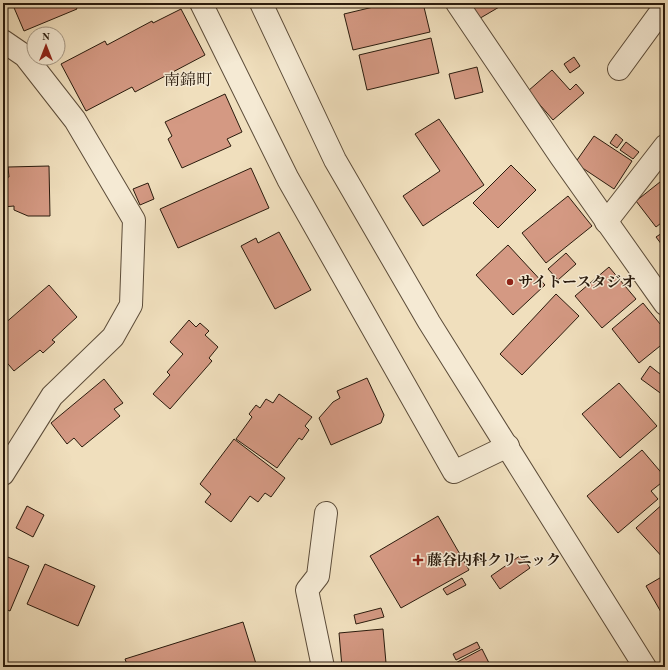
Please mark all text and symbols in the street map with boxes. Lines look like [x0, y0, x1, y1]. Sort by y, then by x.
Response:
north arrow [26, 26, 66, 66]
text: N [42, 32, 51, 43]
district label: 南錦町 [164, 71, 212, 89]
place label: サイトースタジオ [518, 274, 636, 291]
marker: サイトースタジオ [505, 277, 515, 287]
place label: 藤谷内科クリニック [427, 552, 561, 569]
marker: 藤谷内科クリニック [412, 554, 424, 566]

